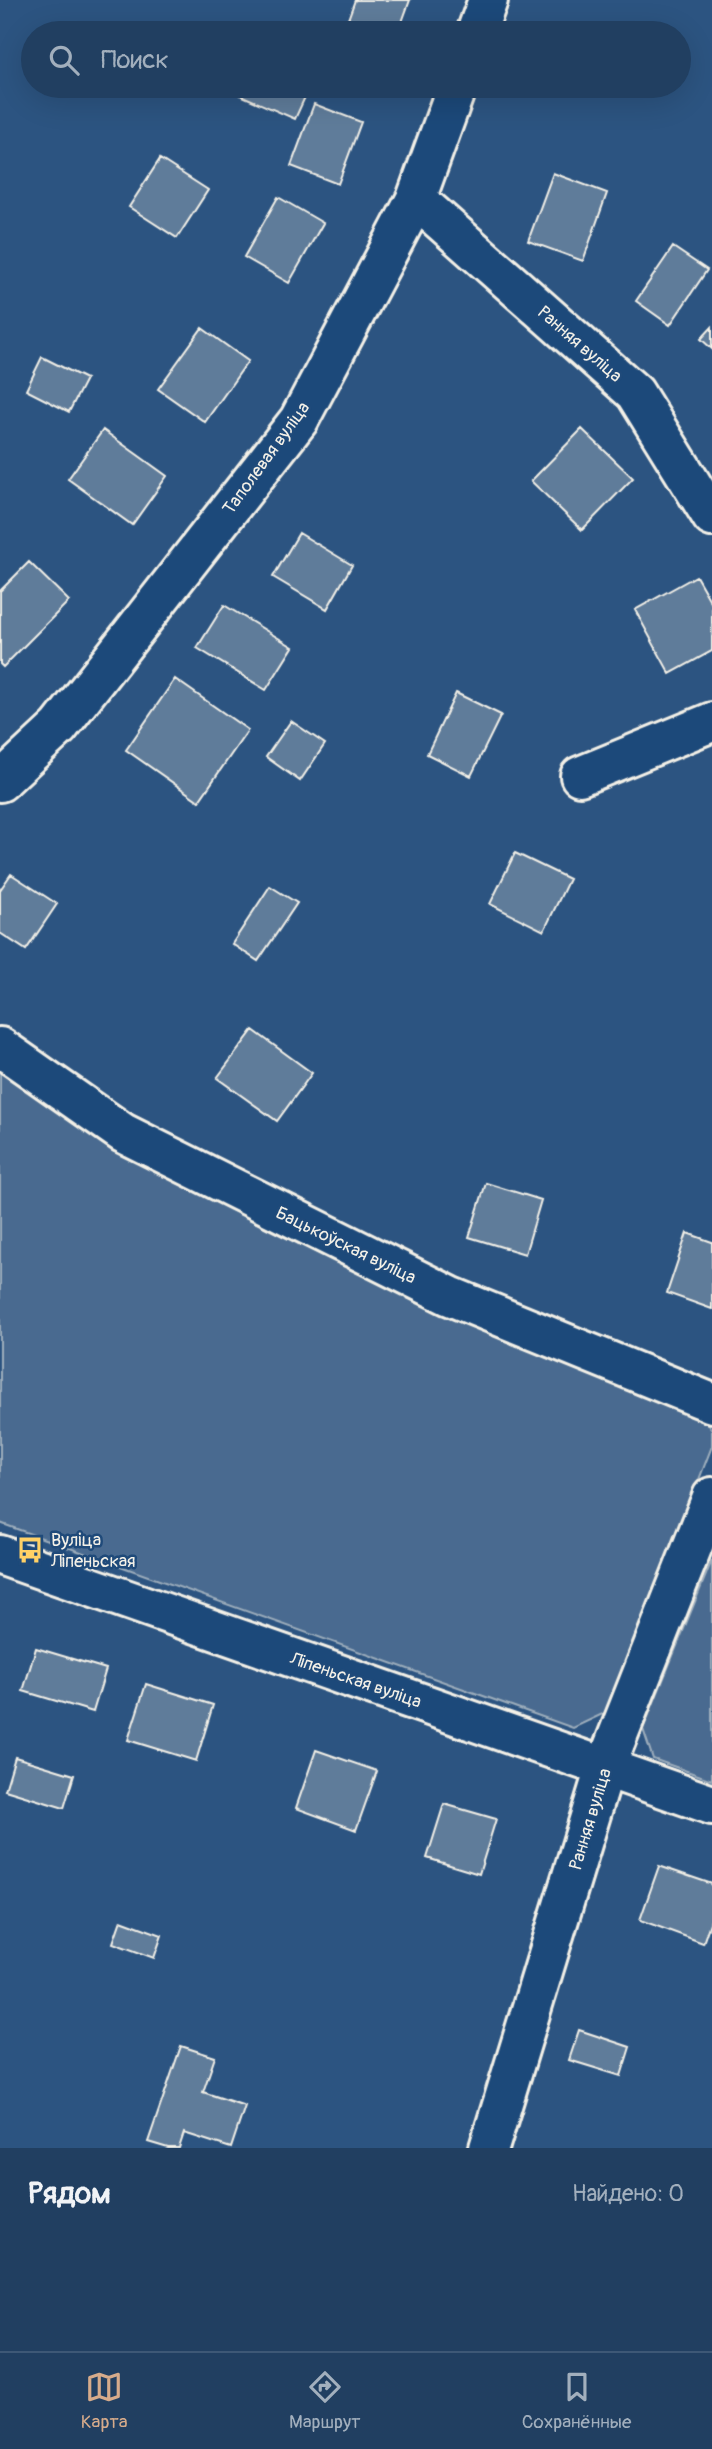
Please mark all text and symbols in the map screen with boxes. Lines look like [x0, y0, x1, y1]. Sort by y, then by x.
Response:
search box [21, 21, 691, 98]
icon: search [45, 41, 83, 79]
text: Поиск [101, 44, 169, 76]
street label: Ранняя вуліца [533, 301, 627, 387]
street label: Таполевая вуліца [218, 397, 315, 519]
street label: Бацькоўская вуліца [272, 1201, 420, 1289]
place label: Вуліца Ліпеньская [50, 1529, 136, 1573]
bus stop icon: Вуліца Ліпеньская [15, 1535, 45, 1565]
street label: Ліпеньская вуліца [286, 1647, 425, 1714]
street label: Ранняя вуліца [564, 1766, 617, 1873]
text: Рядом [28, 2175, 111, 2212]
text: Найдено: 0 [572, 2179, 684, 2208]
tab: Карта [81, 2368, 128, 2434]
tab: Маршрут [289, 2368, 361, 2434]
tab: Сохранённые [522, 2368, 631, 2434]

